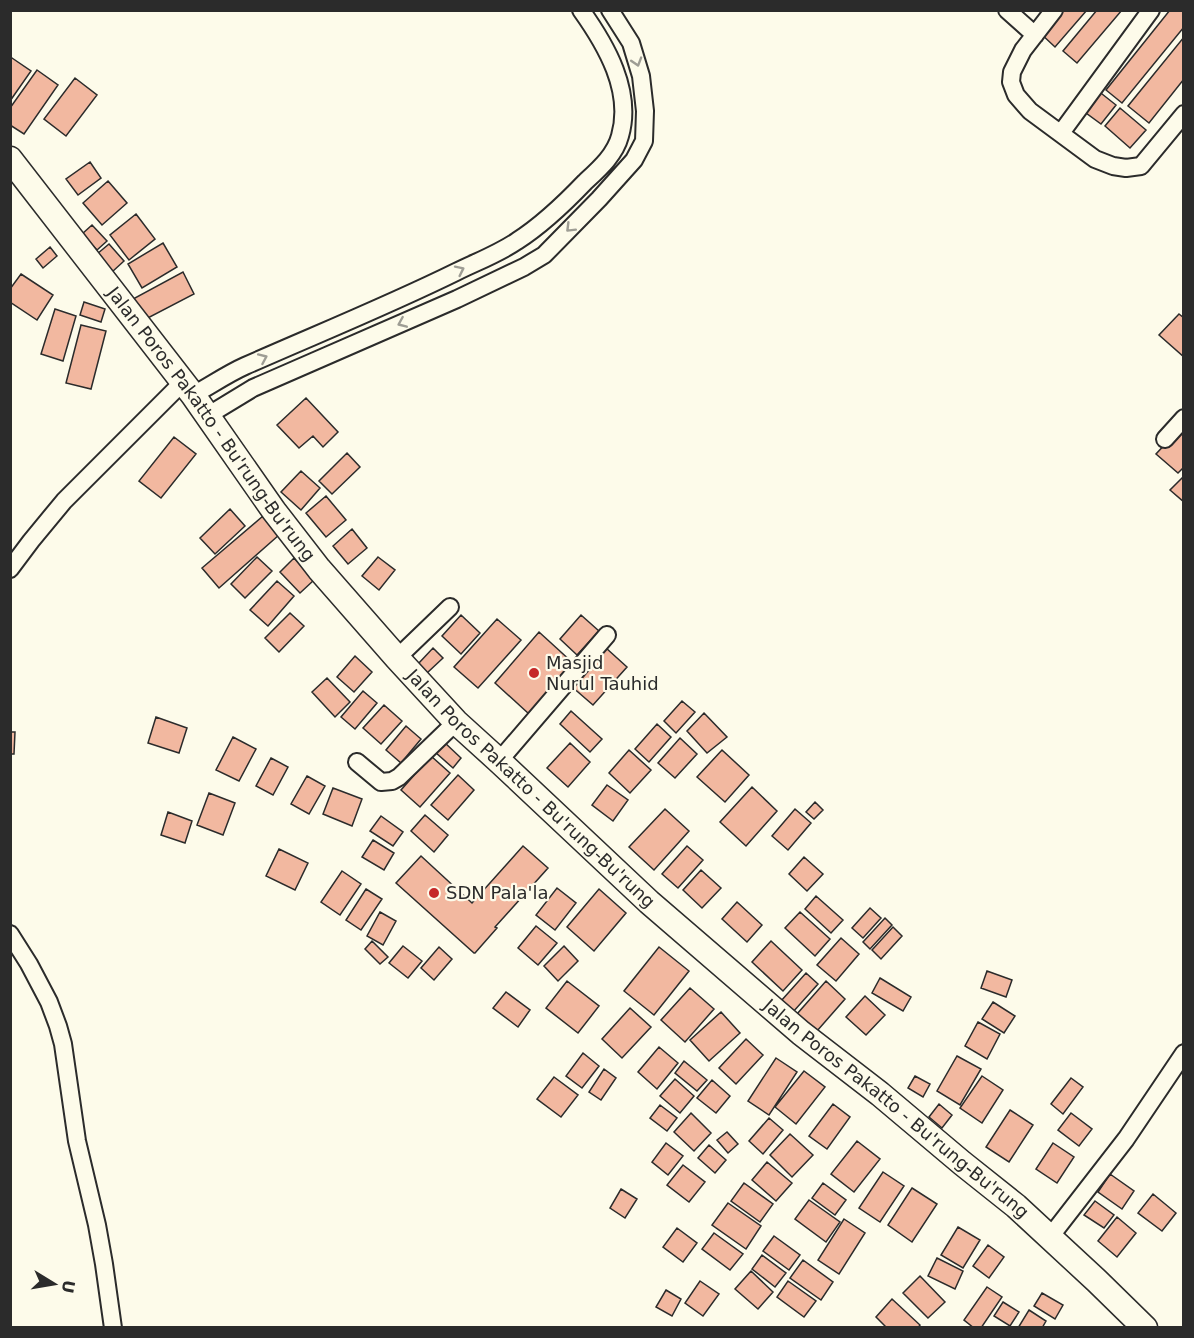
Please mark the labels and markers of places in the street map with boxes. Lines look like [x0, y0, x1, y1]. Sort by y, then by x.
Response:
place label: Masjid Nurul Tauhid [546, 652, 659, 694]
marker: Masjid Nurul Tauhid [527, 666, 541, 680]
place label: SDN Pala'la [446, 882, 549, 903]
marker: SDN Pala'la [427, 886, 441, 900]

